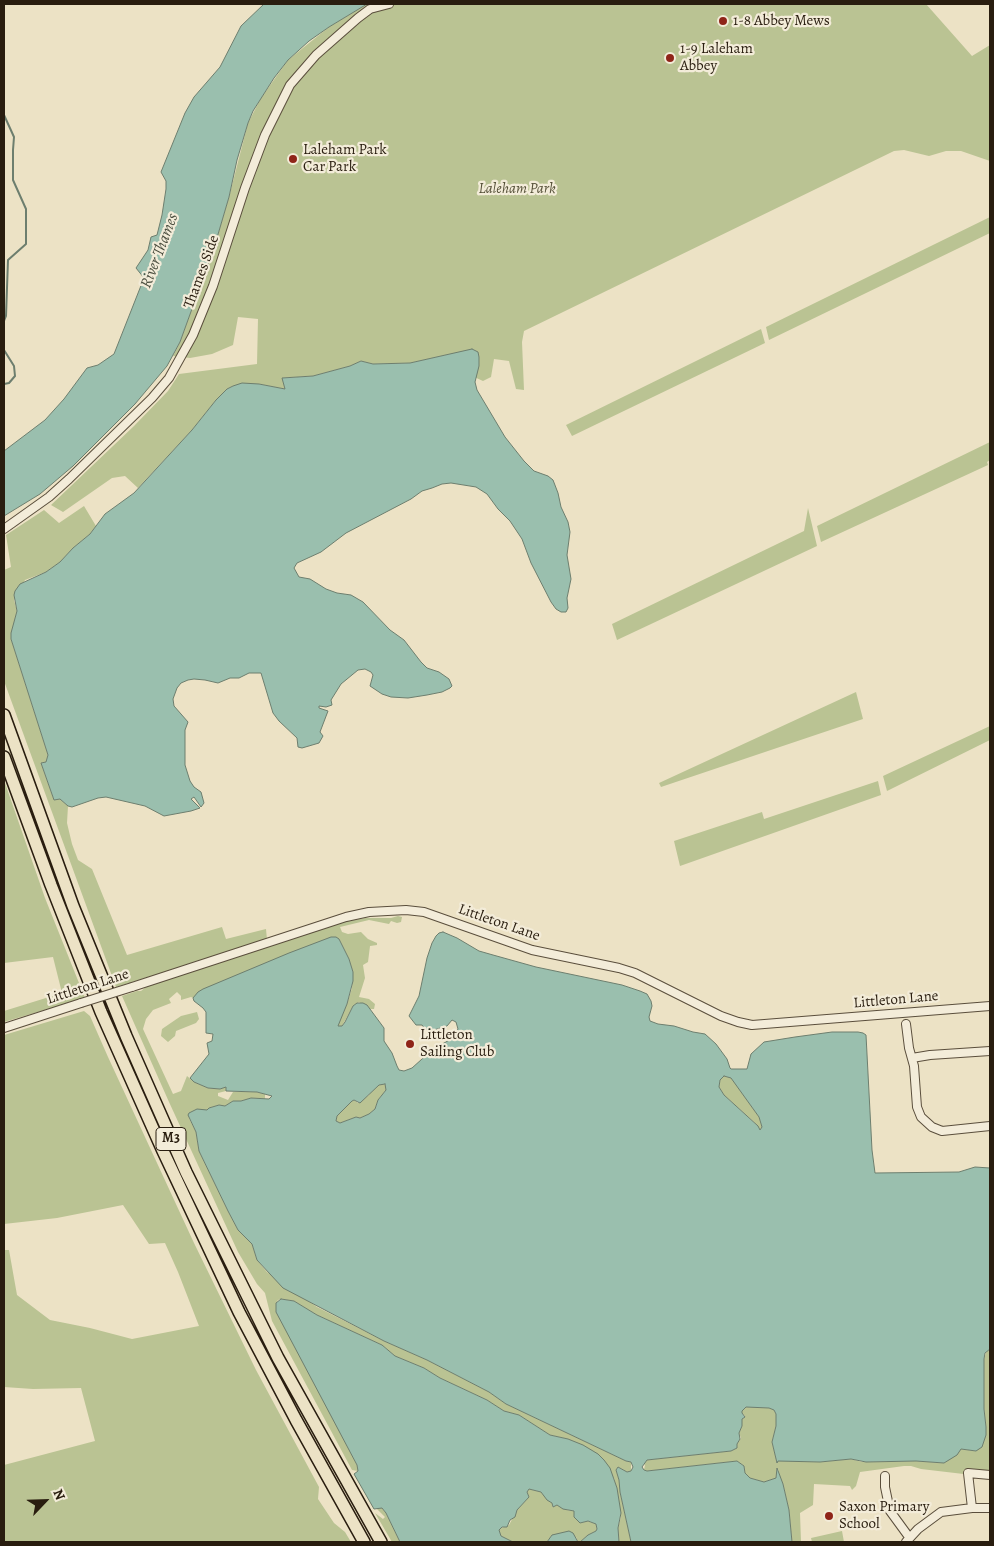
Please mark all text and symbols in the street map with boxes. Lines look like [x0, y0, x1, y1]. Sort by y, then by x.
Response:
place label: 1-8 Abbey Mews [733, 12, 830, 30]
marker: 1-8 Abbey Mews [717, 15, 729, 27]
place label: 1-9 Laleham Abbey [680, 40, 753, 75]
marker: 1-9 Laleham Abbey [664, 52, 676, 64]
place label: Laleham Park Car Park [303, 141, 387, 176]
marker: Laleham Park Car Park [287, 153, 299, 165]
park label: Laleham Park [478, 180, 556, 198]
water label: River Thames [137, 211, 183, 291]
street label: Thames Side [180, 233, 224, 311]
street label: Littleton Lane [456, 901, 542, 945]
street label: Littleton Lane [45, 965, 131, 1009]
street label: Littleton Lane [853, 987, 939, 1013]
place label: Littleton Sailing Club [420, 1026, 494, 1061]
marker: Littleton Sailing Club [404, 1038, 416, 1050]
road number: M3 [156, 1128, 186, 1150]
north arrow [20, 1476, 70, 1526]
text: N [48, 1486, 70, 1503]
place label: Saxon Primary School [839, 1498, 929, 1533]
marker: Saxon Primary School [823, 1510, 835, 1522]

